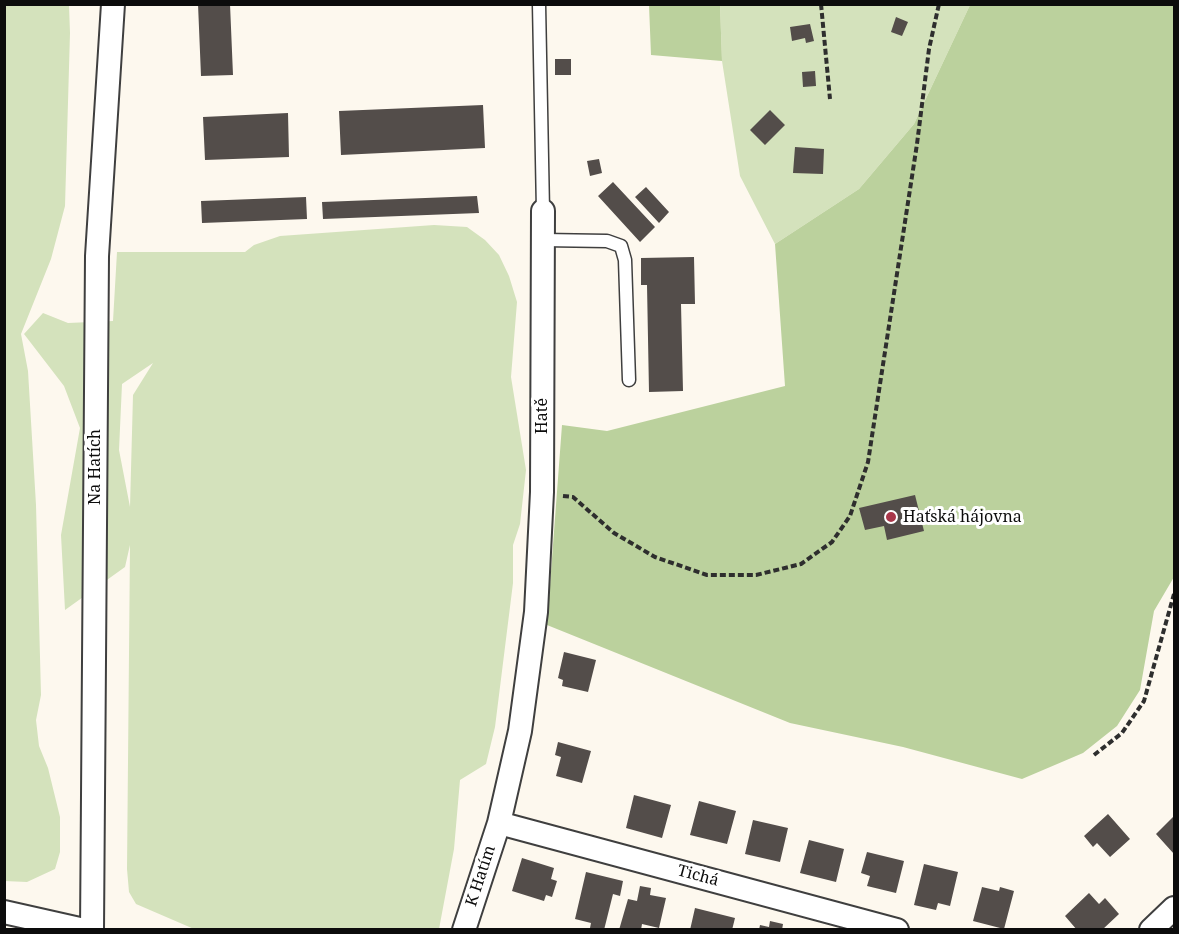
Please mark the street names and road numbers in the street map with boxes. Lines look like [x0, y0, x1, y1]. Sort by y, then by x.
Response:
street label: Hatě [532, 398, 552, 434]
street label: Na Hatích [85, 429, 105, 505]
street label: K Hatím [462, 843, 500, 909]
street label: Tichá [675, 861, 721, 891]

